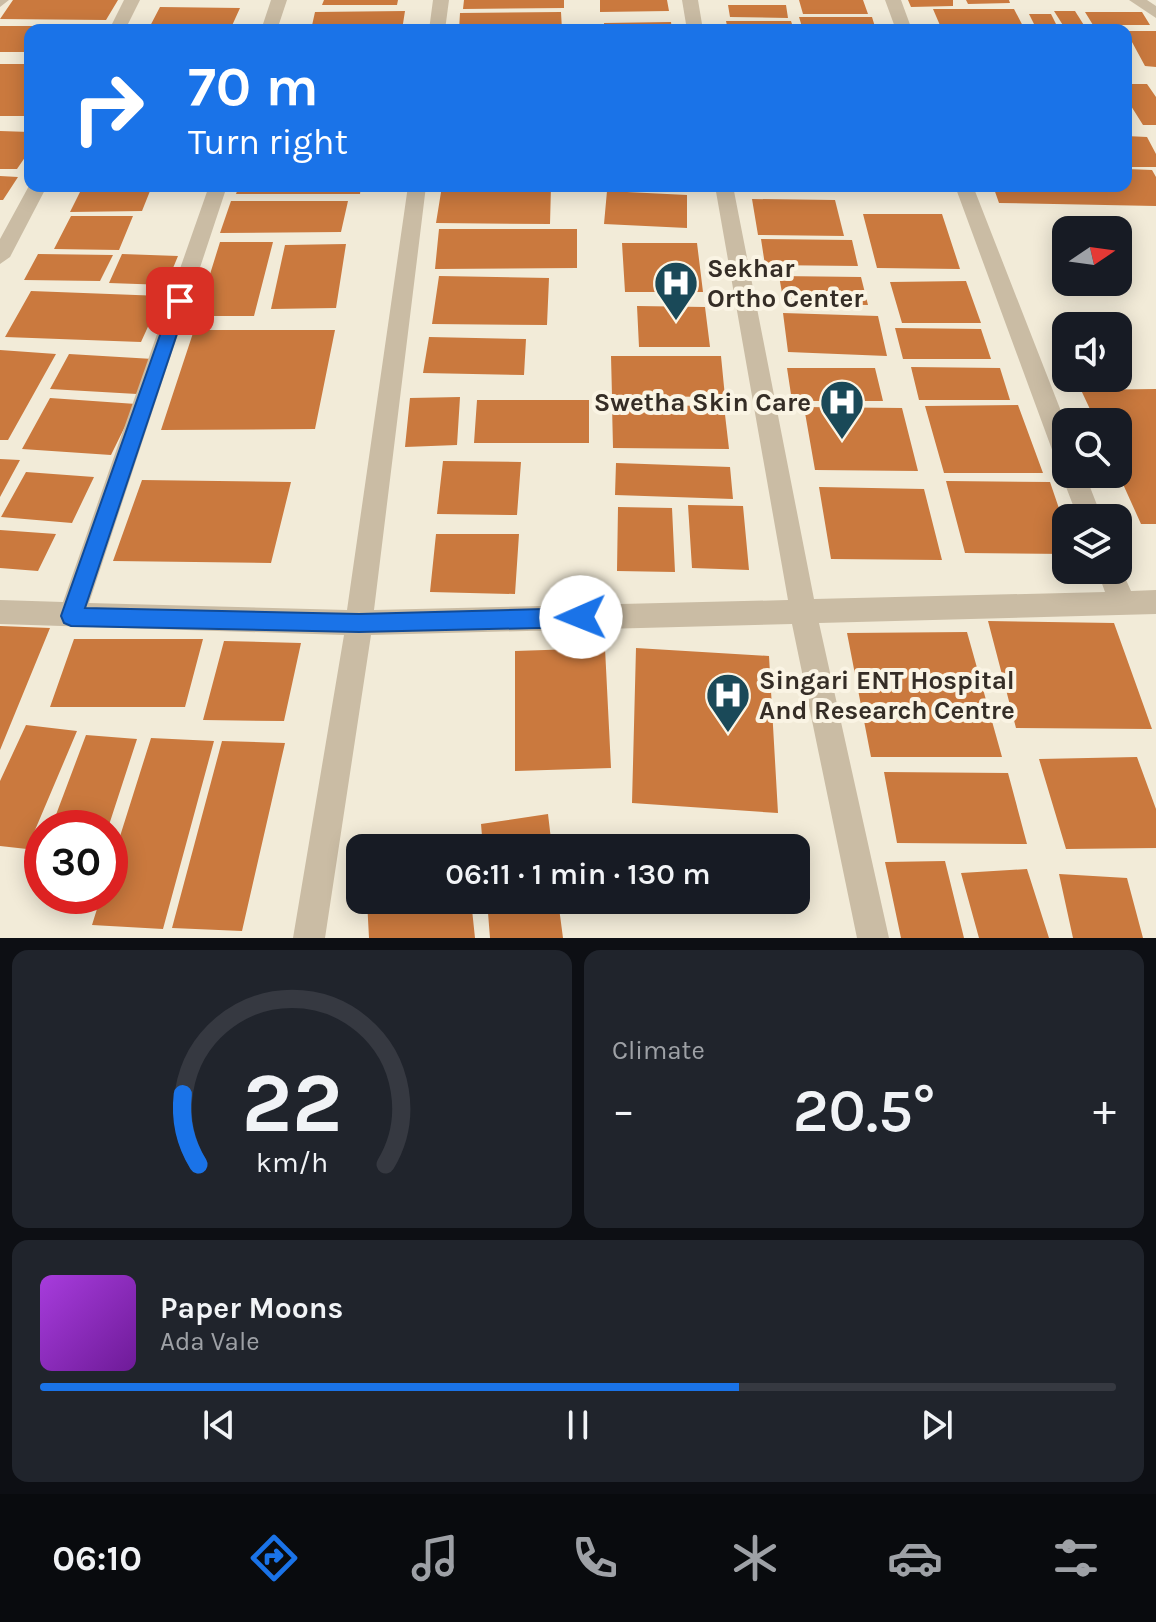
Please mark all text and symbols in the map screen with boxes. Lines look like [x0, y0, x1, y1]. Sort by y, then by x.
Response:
text: 70 m [188, 54, 319, 119]
icon: right [56, 56, 160, 160]
text: Turn right [188, 121, 348, 163]
north arrow [1052, 216, 1132, 296]
map controls [1052, 216, 1132, 584]
place label: Sekhar Ortho Center [707, 253, 864, 314]
hospital icon: Sekhar Ortho Center [652, 259, 700, 322]
pin [146, 267, 214, 335]
icon: arrive [158, 279, 202, 323]
button: sound [1052, 312, 1132, 392]
hospital icon: Swetha Skin Care [818, 378, 866, 441]
place label: Swetha Skin Care [594, 387, 811, 418]
button: search [1052, 408, 1132, 488]
button: layers [1052, 504, 1132, 584]
position arrow [539, 575, 623, 659]
place label: Singari ENT Hospital And Research Centre [759, 665, 1015, 726]
hospital icon: Singari ENT Hospital And Research Centre [704, 671, 752, 734]
speed limit sign: 30 [24, 810, 128, 914]
text: 06:11 · 1 min · 130 m [445, 856, 711, 892]
text: Climate [612, 1035, 705, 1066]
text: 22 [242, 1055, 342, 1152]
text: 20.5° [793, 1076, 935, 1146]
text: − [612, 1085, 635, 1136]
text: + [1093, 1085, 1116, 1136]
text: km/h [256, 1146, 328, 1179]
text: Paper Moons [160, 1290, 343, 1326]
text: Ada Vale [160, 1326, 260, 1357]
icon: previous [197, 1403, 241, 1447]
icon: pause [556, 1403, 600, 1447]
icon: next [915, 1403, 959, 1447]
icon: directions [246, 1530, 302, 1586]
icon: music [407, 1530, 463, 1586]
icon: phone [567, 1530, 623, 1586]
icon: climate [727, 1530, 783, 1586]
icon: car [887, 1530, 943, 1586]
icon: filters [1048, 1530, 1104, 1586]
text: 06:10 [52, 1537, 142, 1579]

